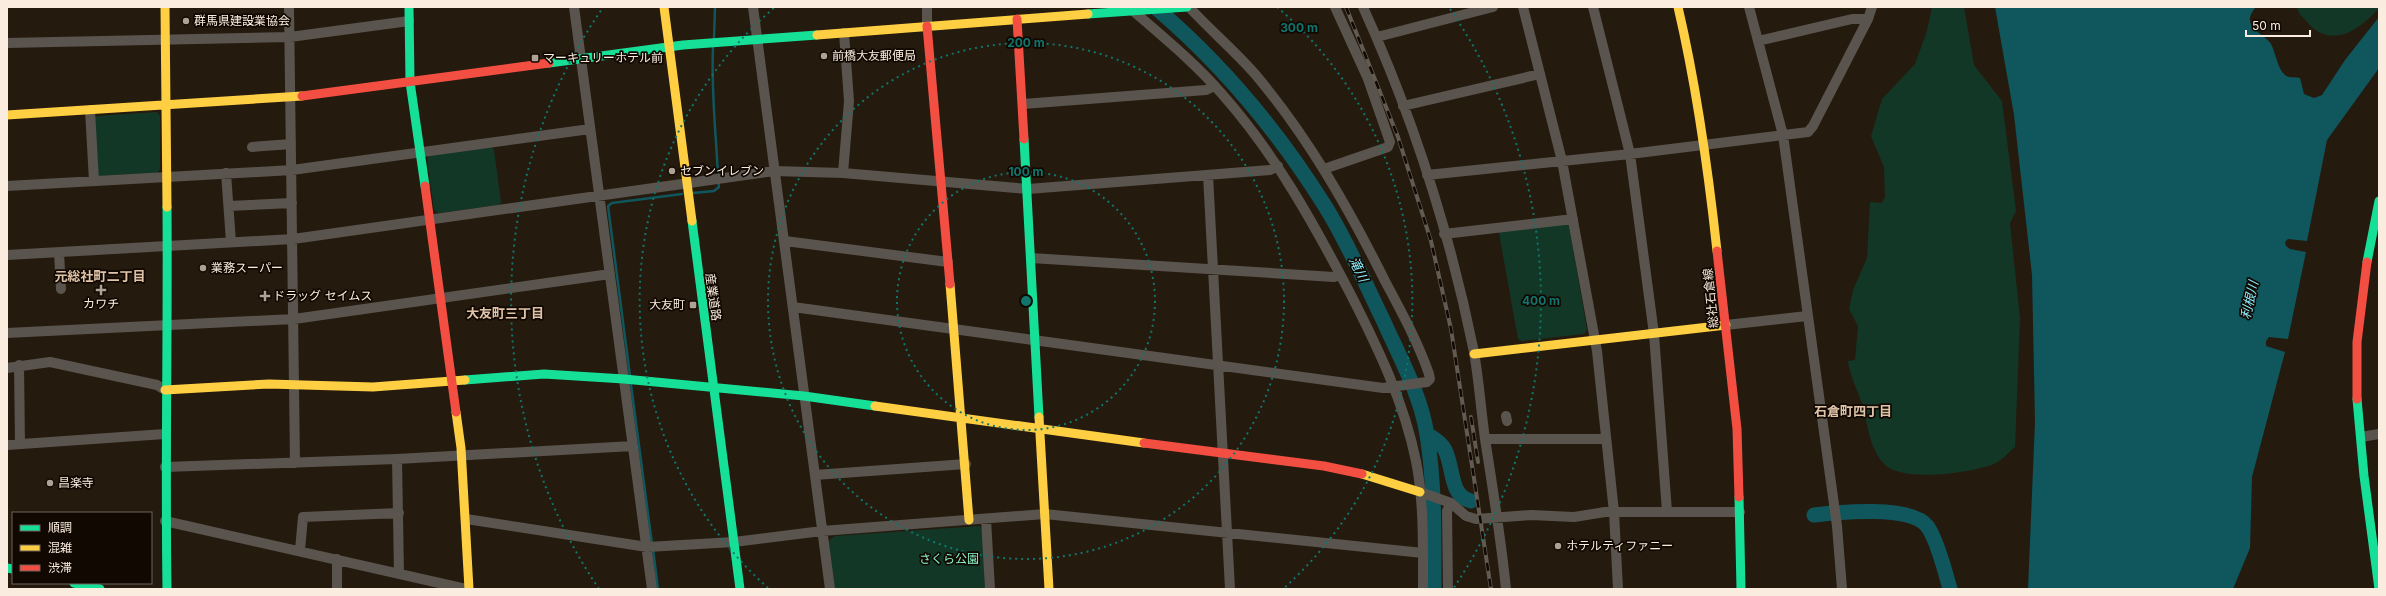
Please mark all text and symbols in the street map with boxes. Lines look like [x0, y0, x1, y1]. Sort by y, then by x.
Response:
scale bar [2246, 12, 2310, 38]
place label: 群馬県建設業協会 [194, 13, 290, 28]
marker: 群馬県建設業協会 [181, 16, 191, 26]
text: 50 m [2252, 18, 2281, 33]
text: 300 m [1280, 20, 1318, 35]
text: 200 m [1007, 35, 1045, 50]
place label: 前橋大友郵便局 [832, 48, 916, 63]
place label: マーキュリーホテル前 [543, 50, 663, 65]
marker: 前橋大友郵便局 [819, 51, 829, 61]
marker: マーキュリーホテル前 [530, 53, 540, 63]
place label: セブンイレブン [680, 163, 764, 178]
text: 100 m [1008, 164, 1044, 179]
marker: セブンイレブン [667, 166, 677, 176]
water label: 滝川 [1346, 254, 1373, 286]
place label: 業務スーパー [211, 260, 283, 275]
marker: 業務スーパー [198, 263, 208, 273]
street label: 総社石倉線 [1700, 267, 1721, 329]
district label: 元総社町二丁目 [54, 268, 146, 284]
street label: 産業道路 [703, 272, 724, 322]
water label: 利根川 [2237, 277, 2262, 321]
marker: カワチ [96, 285, 106, 295]
place label: ドラッグ セイムス [273, 288, 372, 303]
marker: ドラッグ セイムス [260, 291, 270, 301]
text: 400 m [1522, 293, 1560, 308]
centre of rings [1019, 294, 1033, 308]
place label: カワチ [83, 296, 119, 311]
place label: 大友町 [649, 297, 685, 312]
marker: 大友町 [688, 300, 698, 310]
district label: 大友町三丁目 [466, 305, 544, 321]
district label: 石倉町四丁目 [1814, 403, 1892, 419]
place label: 昌楽寺 [58, 475, 94, 490]
marker: 昌楽寺 [45, 478, 55, 488]
legend [12, 512, 152, 584]
text: 順調 [48, 520, 72, 535]
place label: ホテルティファニー [1566, 538, 1673, 553]
text: 混雑 [48, 540, 72, 555]
marker: ホテルティファニー [1553, 541, 1563, 551]
park label: さくら公園 [919, 551, 979, 566]
text: 渋滞 [48, 560, 72, 575]

